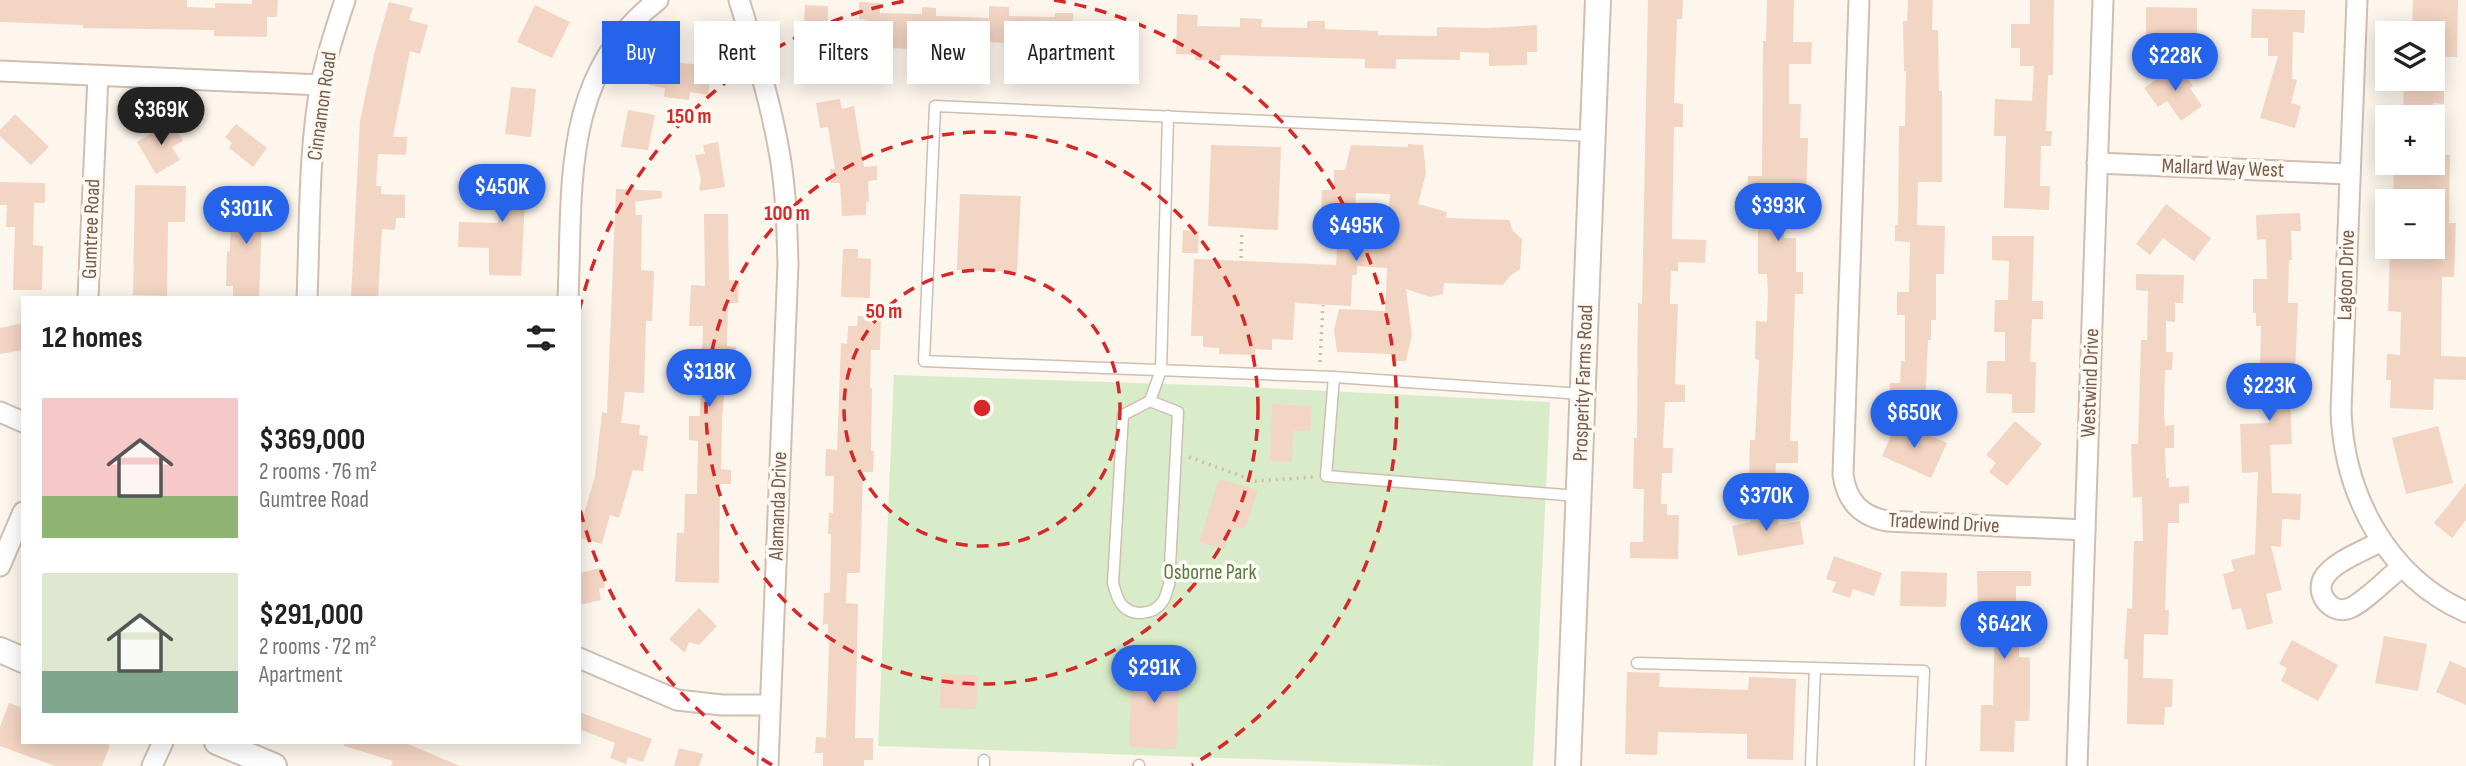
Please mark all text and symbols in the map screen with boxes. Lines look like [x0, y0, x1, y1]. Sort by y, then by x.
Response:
chip: Buy [602, 21, 680, 84]
chip: Rent [694, 21, 780, 84]
chip: Filters [794, 21, 893, 84]
chip: New [907, 21, 990, 84]
chip: Apartment [1004, 21, 1139, 84]
map controls [2375, 21, 2445, 259]
button: layers [2375, 21, 2445, 91]
pin: $228K [2126, 34, 2224, 93]
text: $228K [2148, 42, 2202, 70]
street label: Cinnamon Road [302, 50, 342, 162]
pin: $369K [112, 88, 210, 147]
text: $369K [133, 96, 189, 124]
text: 150 m [667, 104, 711, 129]
button: + [2375, 105, 2445, 175]
street label: Mallard Way West [2161, 153, 2285, 183]
pin: $450K [453, 164, 551, 224]
text: $450K [475, 173, 529, 201]
street label: Gumtree Road [77, 178, 105, 280]
pin: $393K [1729, 184, 1827, 243]
pin: $301K [197, 187, 295, 246]
button: − [2375, 189, 2445, 259]
text: $393K [1751, 192, 1805, 220]
text: $301K [219, 195, 273, 223]
text: 100 m [764, 201, 810, 226]
pin: $495K [1307, 204, 1405, 263]
text: $495K [1329, 212, 1383, 240]
street label: Lagoon Drive [2332, 229, 2360, 321]
text: 50 m [866, 299, 902, 324]
street label: Prosperity Farms Road [1568, 304, 1598, 462]
icon: filters [522, 319, 560, 357]
text: 12 homes [42, 320, 143, 356]
street label: Westwind Drive [2076, 328, 2104, 438]
pin: $318K [660, 350, 758, 409]
text: $318K [682, 358, 736, 386]
pin: $223K [2220, 364, 2318, 423]
text: $223K [2242, 372, 2296, 400]
pin: $650K [1865, 391, 1963, 450]
centre of rings [970, 396, 994, 420]
text: $650K [1887, 399, 1941, 427]
text: $369,000 [259, 422, 365, 458]
icon: home [98, 426, 182, 510]
street label: Alamanda Drive [764, 451, 792, 562]
text: 2 rooms · 76 m² [259, 458, 377, 486]
pin: $370K [1717, 474, 1815, 533]
text: $370K [1739, 482, 1793, 510]
text: Gumtree Road [259, 486, 369, 514]
street label: Tradewind Drive [1888, 508, 2000, 538]
park label: Osborne Park [1164, 560, 1256, 585]
text: $291,000 [259, 597, 364, 633]
icon: home [98, 601, 182, 685]
pin: $642K [1955, 602, 2053, 661]
text: $642K [1977, 610, 2032, 638]
text: 2 rooms · 72 m² [259, 633, 377, 661]
pin: $291K [1105, 646, 1203, 705]
text: $291K [1127, 654, 1181, 682]
text: Apartment [259, 661, 343, 689]

